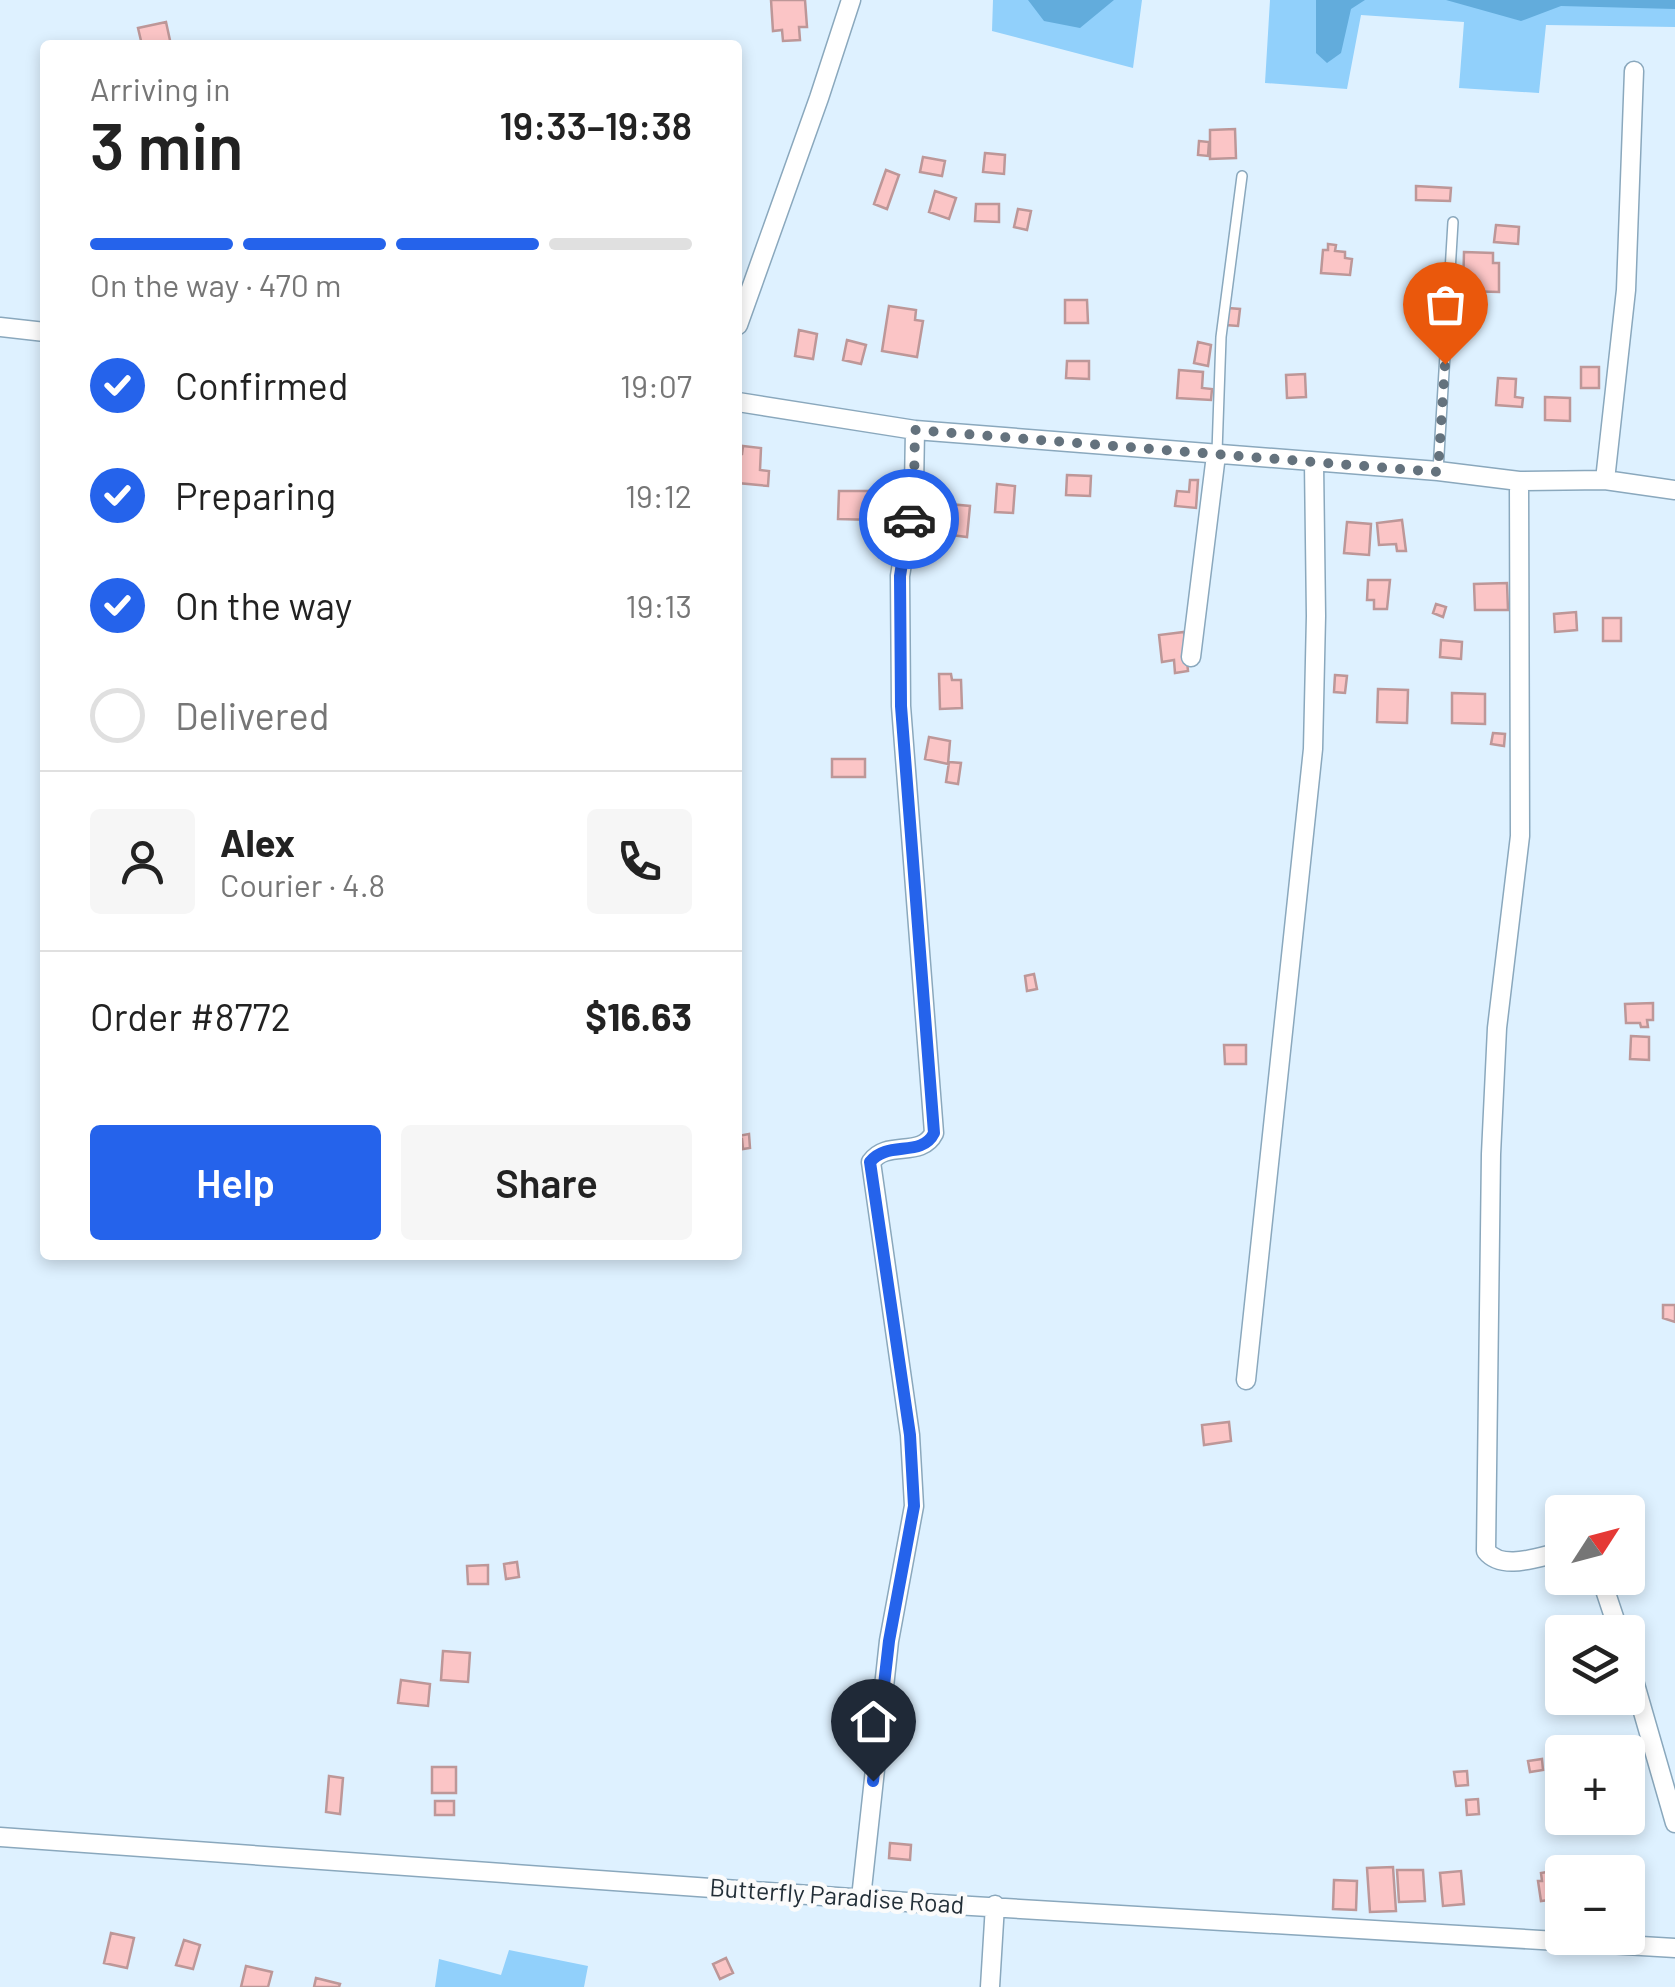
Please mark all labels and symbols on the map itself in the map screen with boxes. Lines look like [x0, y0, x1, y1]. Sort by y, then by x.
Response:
pin [1403, 262, 1488, 365]
courier [859, 469, 959, 569]
north arrow [1545, 1495, 1645, 1595]
pin [831, 1679, 916, 1782]
street label: Butterfly Paradise Road [709, 1871, 965, 1919]

